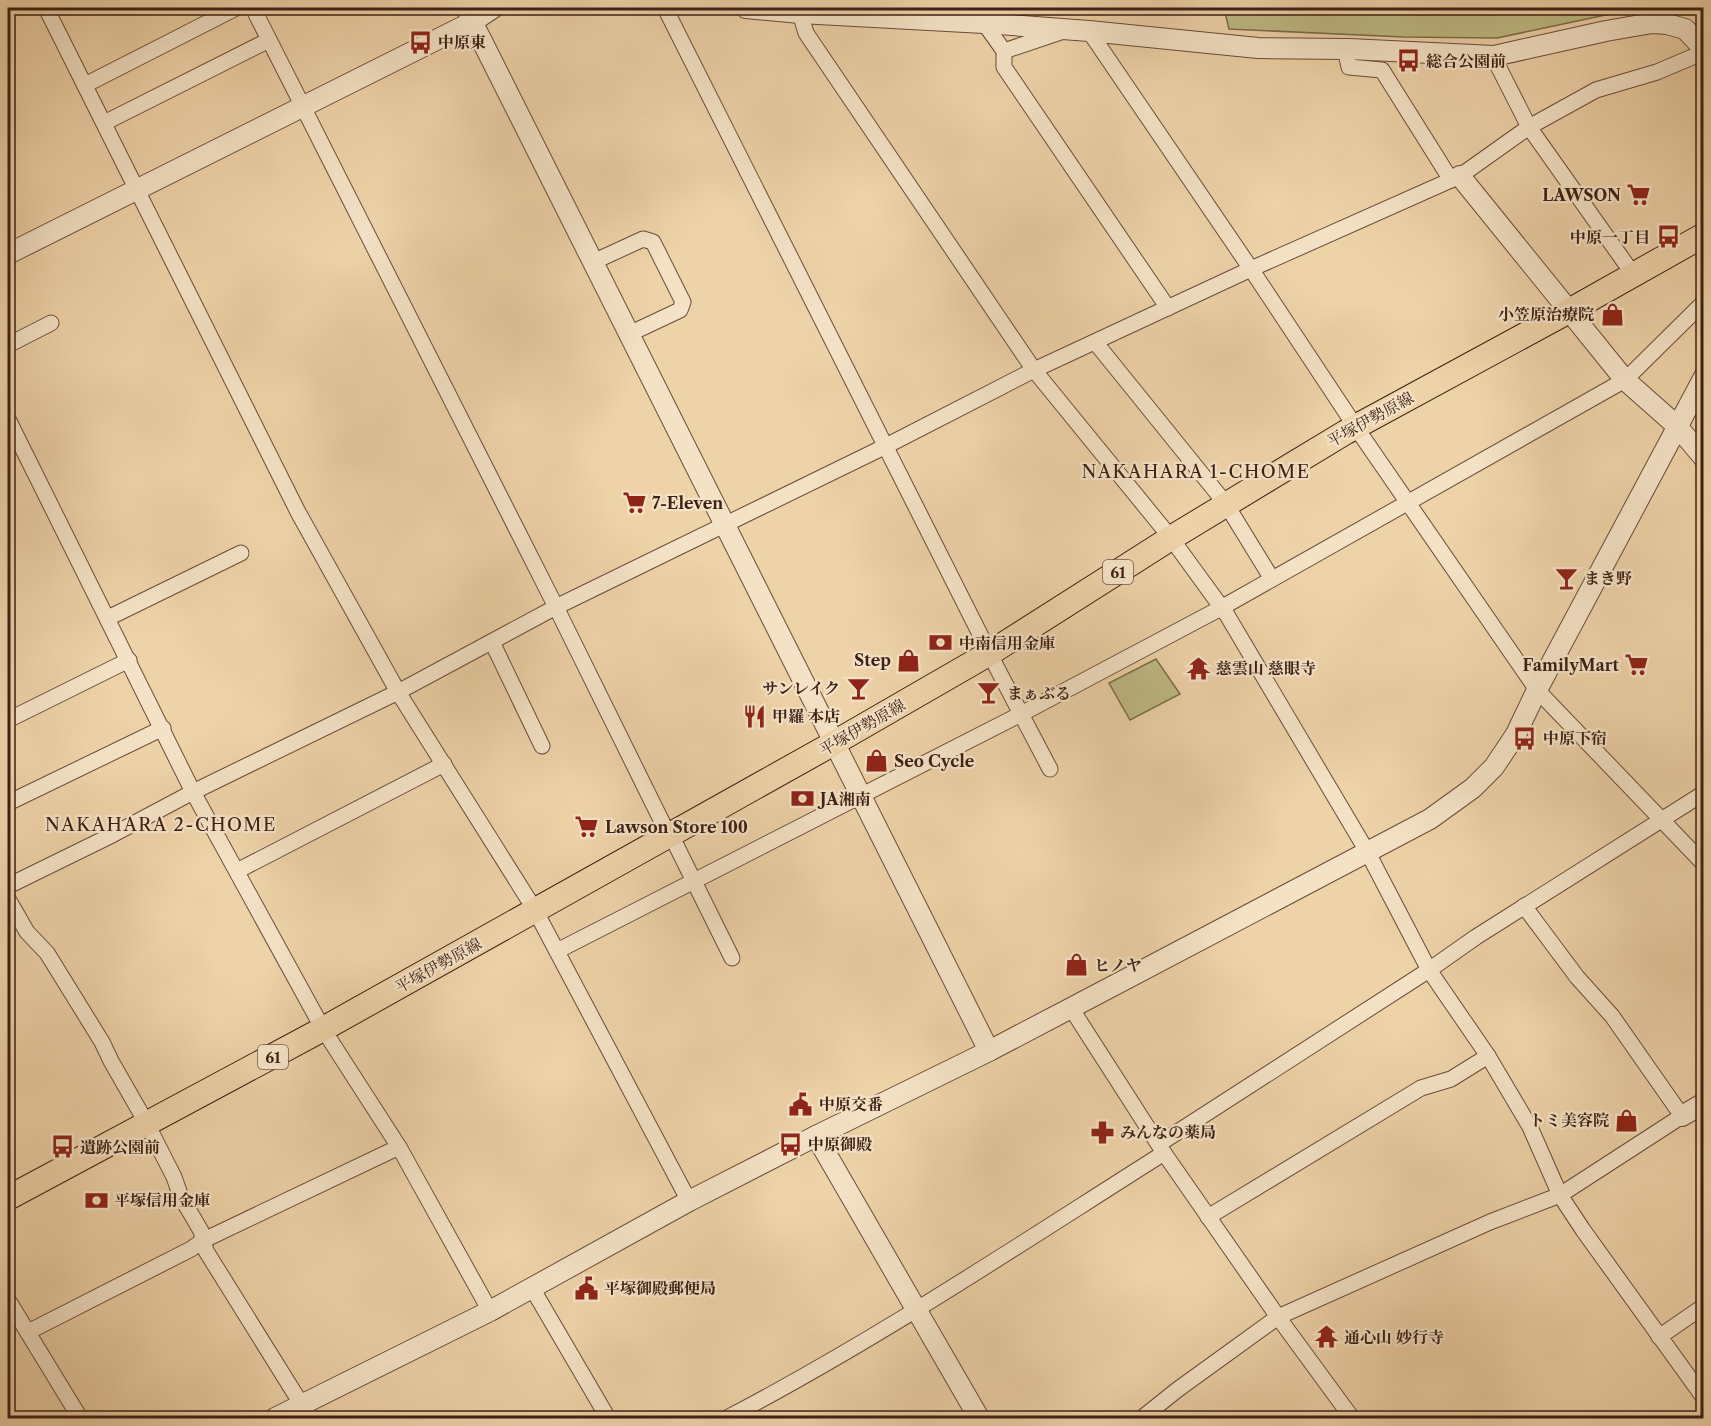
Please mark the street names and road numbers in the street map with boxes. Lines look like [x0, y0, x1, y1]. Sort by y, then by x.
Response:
street label: 平塚伊勢原線 [1323, 387, 1417, 451]
road number: 61 [1103, 560, 1133, 584]
street label: 平塚伊勢原線 [815, 694, 909, 760]
street label: 平塚伊勢原線 [391, 933, 485, 997]
road number: 61 [258, 1045, 288, 1069]

